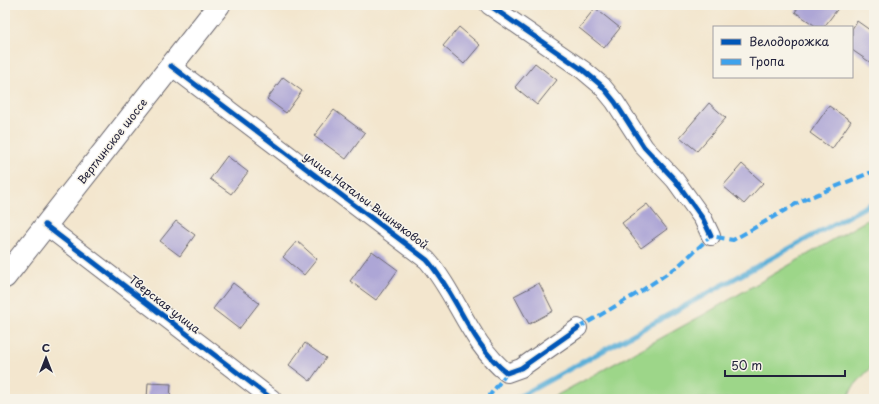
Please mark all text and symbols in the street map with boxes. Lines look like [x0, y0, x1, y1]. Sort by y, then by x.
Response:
legend [713, 26, 853, 78]
text: Велодорожка [749, 32, 829, 50]
text: Тропа [749, 52, 785, 70]
street label: Вертлинское шоссе [73, 94, 151, 188]
street label: улица Натальи Вишняковой [300, 147, 432, 253]
street label: Тверская улица [126, 271, 204, 337]
north arrow [26, 338, 66, 378]
text: С [42, 339, 50, 356]
scale bar [725, 352, 845, 378]
text: 50 m [731, 356, 762, 374]

